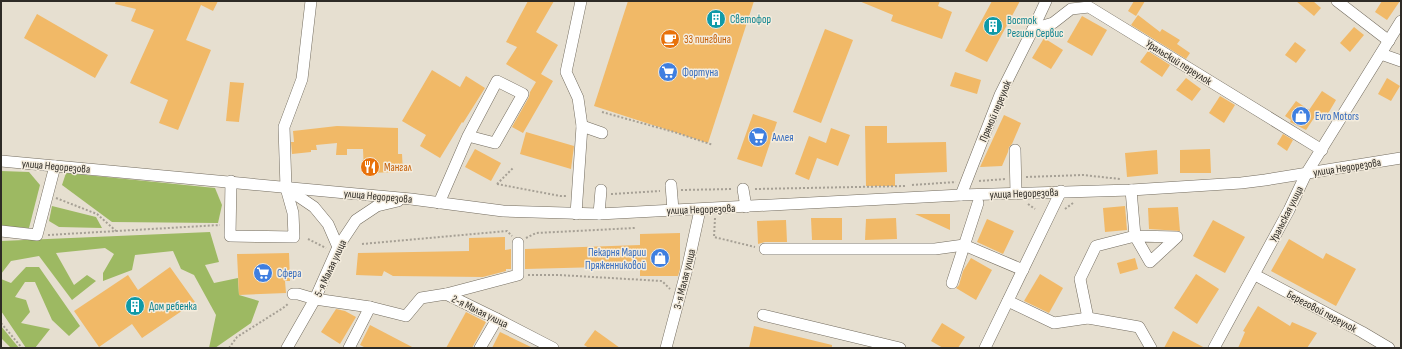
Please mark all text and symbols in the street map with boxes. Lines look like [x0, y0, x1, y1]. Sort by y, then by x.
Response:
building icon: Светофор [705, 8, 727, 30]
place label: Светофор [730, 13, 771, 26]
place label: Восток Регион Сервис [1007, 14, 1063, 40]
building icon: Восток Регион Сервис [982, 15, 1004, 37]
cafe icon: 33 пингвина [659, 28, 681, 50]
place label: 33 пингвина [684, 33, 731, 46]
street label: Уральский переулок [1143, 37, 1215, 88]
supermarket icon: Фортуна [657, 61, 679, 83]
place label: Фортуна [682, 66, 718, 79]
street label: Прямой переулок [977, 78, 1015, 144]
shop icon: Evro Motors [1290, 105, 1312, 127]
place label: Evro Motors [1315, 110, 1359, 123]
supermarket icon: Аллея [747, 126, 769, 148]
place label: Аллея [771, 131, 793, 144]
restaurant icon: Мангал [359, 156, 381, 178]
street label: улица Недорезова [1312, 156, 1382, 179]
street label: улица Недорезова [21, 157, 91, 176]
place label: Мангал [384, 161, 412, 174]
street label: Уральская улица [1267, 184, 1306, 244]
street label: улица Недорезова [989, 186, 1059, 201]
street label: улица Недорезова [343, 187, 413, 206]
street label: улица Недорезова [666, 202, 736, 217]
street label: 5-я Малая улица [312, 238, 349, 299]
place label: Пекарня Марии Пряженниковой [585, 246, 646, 272]
shop icon: Пекарня Марии Пряженниковой [649, 247, 671, 269]
street label: 3-я Малая улица [671, 248, 698, 310]
supermarket icon: Сфера [252, 262, 274, 284]
place label: Сфера [277, 267, 301, 280]
street label: Береговой переулок [1285, 288, 1360, 336]
street label: 2-я Малая улица [449, 292, 510, 331]
building icon: Дом ребенка [124, 295, 146, 317]
place label: Дом ребенка [149, 300, 197, 313]

